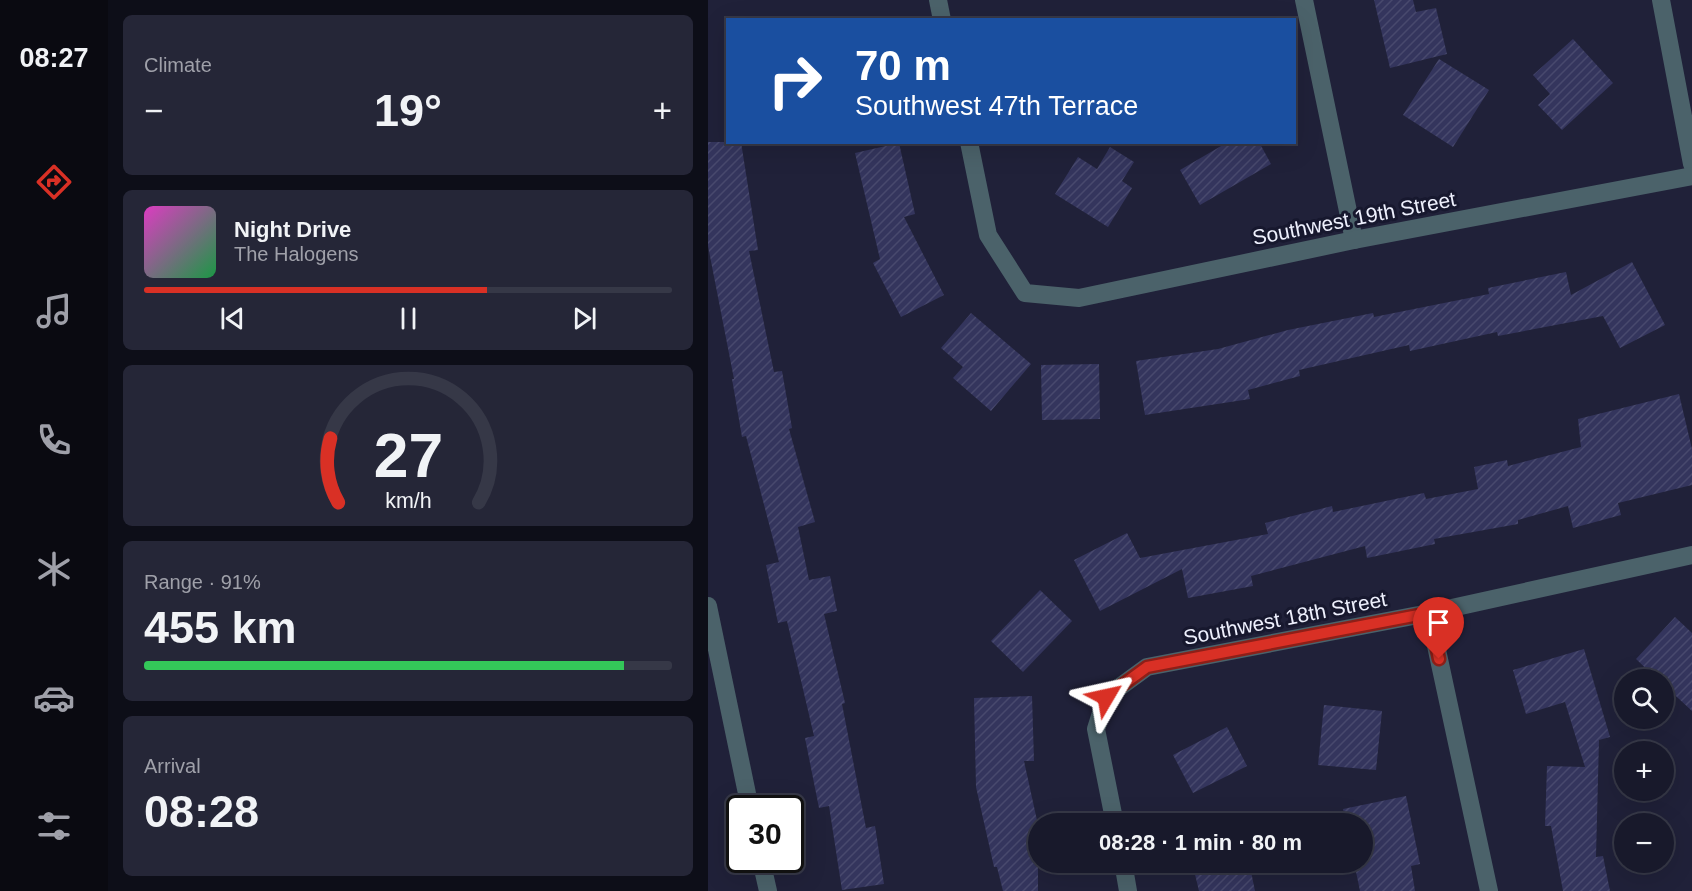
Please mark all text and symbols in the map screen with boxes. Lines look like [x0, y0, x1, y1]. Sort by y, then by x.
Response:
icon: right [756, 42, 834, 120]
text: 70 m [855, 42, 951, 89]
text: 08:27 [19, 43, 89, 73]
text: Climate [144, 54, 212, 76]
text: 19° [374, 85, 442, 136]
text: Southwest 47th Terrace [855, 91, 1138, 121]
text: − [144, 92, 163, 129]
text: + [653, 92, 672, 129]
icon: directions [33, 161, 75, 203]
street label: Southwest 19th Street [1250, 187, 1458, 249]
text: Night Drive [234, 217, 351, 242]
text: The Halogens [234, 243, 359, 265]
icon: music [33, 290, 75, 332]
icon: previous [216, 302, 249, 335]
icon: pause [392, 302, 425, 335]
icon: next [568, 302, 601, 335]
icon: phone [33, 419, 75, 461]
text: 27 [373, 421, 443, 490]
text: km/h [385, 489, 431, 513]
icon: climate [33, 548, 75, 590]
text: Range · 91% [144, 571, 261, 593]
street label: Southwest 18th Street [1181, 587, 1389, 649]
pin [1413, 597, 1464, 659]
text: 455 km [144, 602, 297, 653]
icon: arrive [1422, 606, 1455, 639]
position arrow [1074, 665, 1138, 729]
map controls [1614, 669, 1674, 873]
button: search [1614, 669, 1674, 729]
icon: car [33, 677, 75, 719]
button: + [1614, 741, 1674, 801]
text: Arrival [144, 755, 201, 777]
text: 08:28 [144, 786, 259, 837]
speed limit sign: 30 [726, 795, 804, 873]
icon: filters [33, 805, 75, 847]
button: − [1614, 813, 1674, 873]
text: 08:28 · 1 min · 80 m [1099, 830, 1302, 855]

